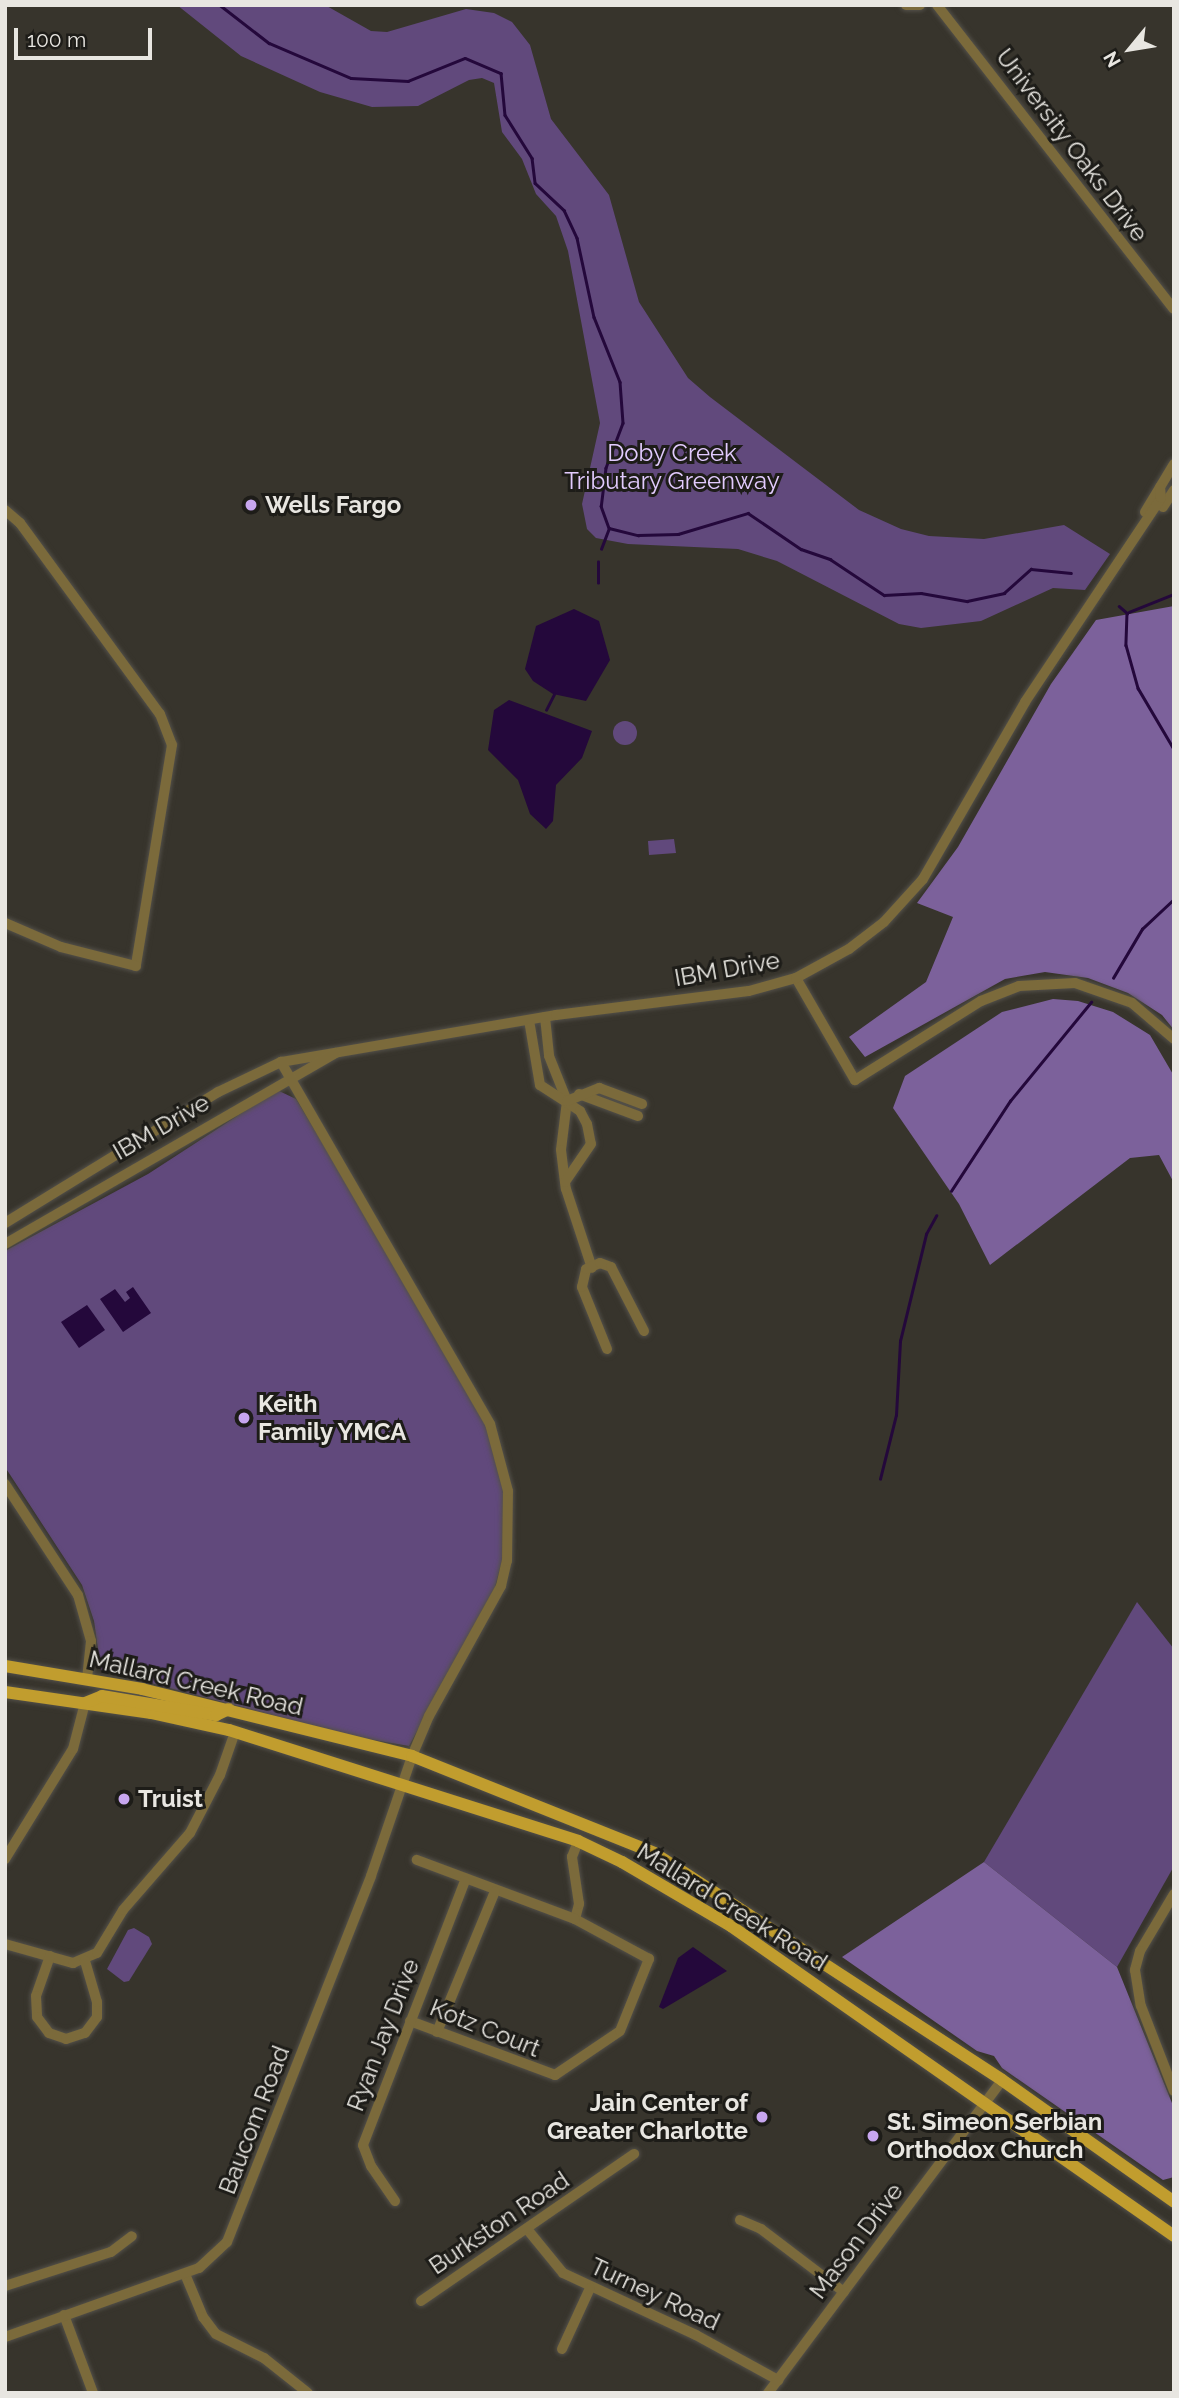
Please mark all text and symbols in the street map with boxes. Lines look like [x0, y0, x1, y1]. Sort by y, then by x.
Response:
scale bar [18, 14, 156, 58]
north arrow [1095, 14, 1165, 84]
text: 100 m [27, 27, 86, 52]
street label: University Oaks Drive [990, 43, 1154, 247]
text: N [1099, 48, 1125, 71]
park label: Doby Creek Tributary Greenway [564, 439, 780, 495]
place label: Wells Fargo [265, 491, 401, 519]
marker: Wells Fargo [243, 497, 259, 513]
street label: IBM Drive [672, 946, 782, 992]
street label: IBM Drive [108, 1088, 214, 1166]
place label: Keith Family YMCA [258, 1390, 408, 1446]
marker: Keith Family YMCA [236, 1410, 252, 1426]
street label: Mallard Creek Road [86, 1644, 306, 1722]
place label: Truist [138, 1785, 203, 1813]
marker: Truist [116, 1791, 132, 1807]
street label: Mallard Creek Road [632, 1837, 832, 1977]
street label: Ryan Jay Drive [341, 1954, 425, 2116]
street label: Kotz Court [426, 1993, 544, 2063]
street label: Baucom Road [213, 2042, 295, 2198]
place label: Jain Center of Greater Charlotte [546, 2089, 748, 2145]
place label: St. Simeon Serbian Orthodox Church [887, 2108, 1102, 2164]
marker: Jain Center of Greater Charlotte [754, 2109, 770, 2125]
marker: St. Simeon Serbian Orthodox Church [865, 2128, 881, 2144]
street label: Burkston Road [423, 2166, 575, 2280]
street label: Mason Drive [803, 2178, 909, 2304]
street label: Turney Road [586, 2251, 724, 2337]

